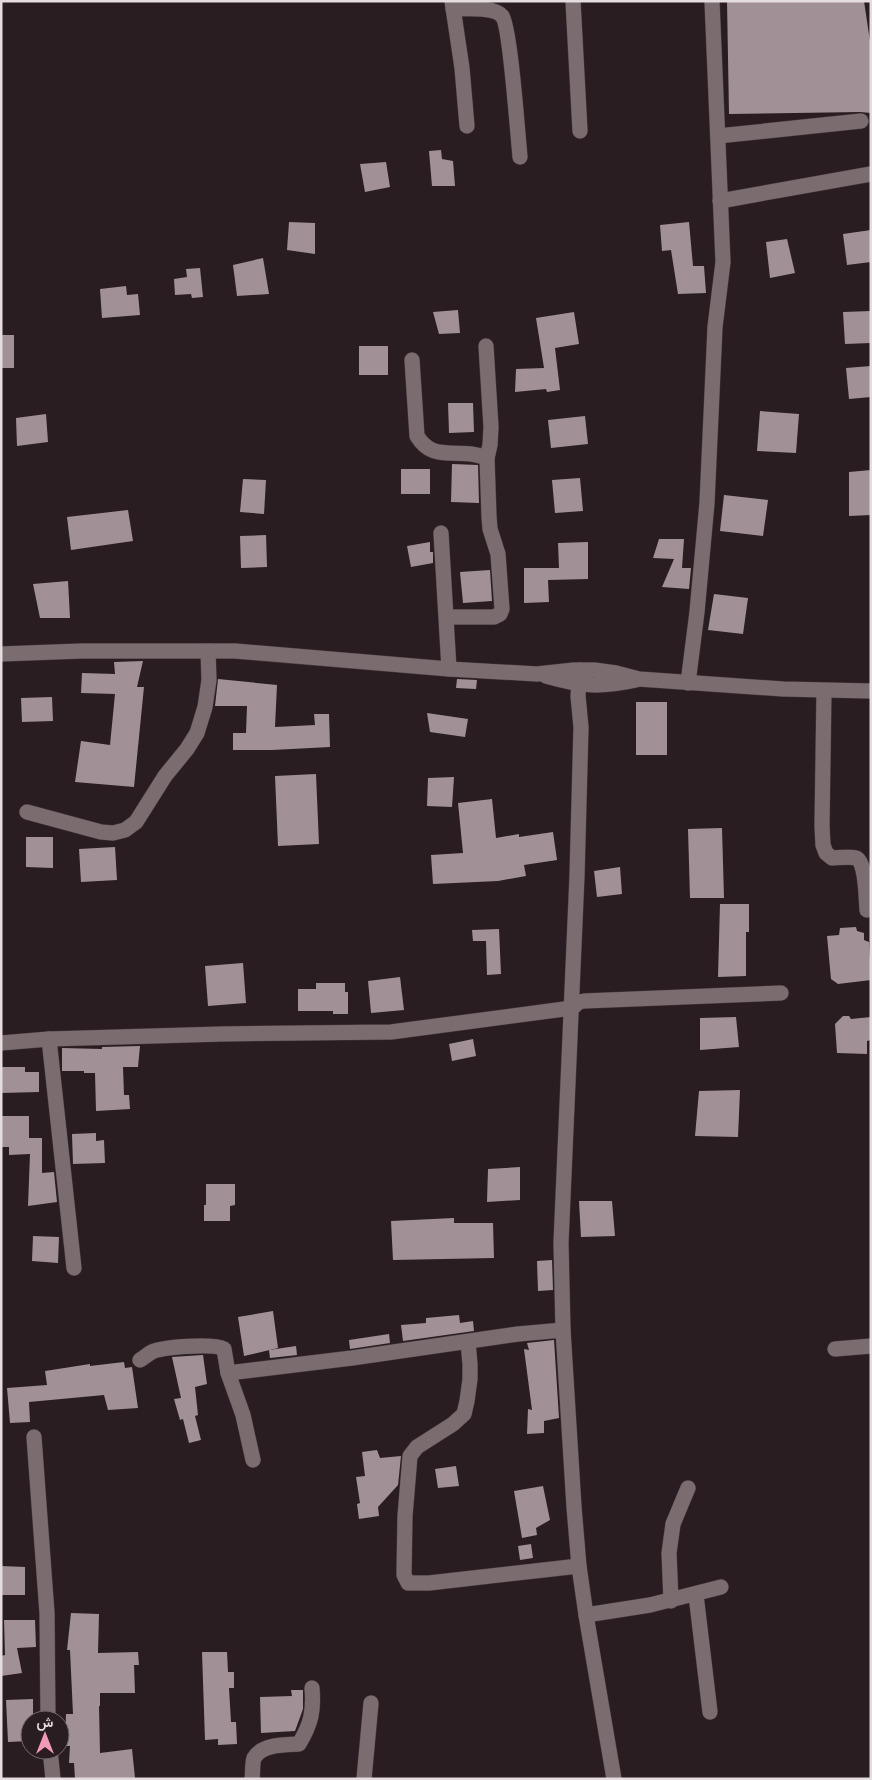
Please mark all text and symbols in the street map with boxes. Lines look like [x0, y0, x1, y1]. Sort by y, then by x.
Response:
north arrow [20, 1710, 70, 1760]
text: ش [37, 1713, 54, 1732]

